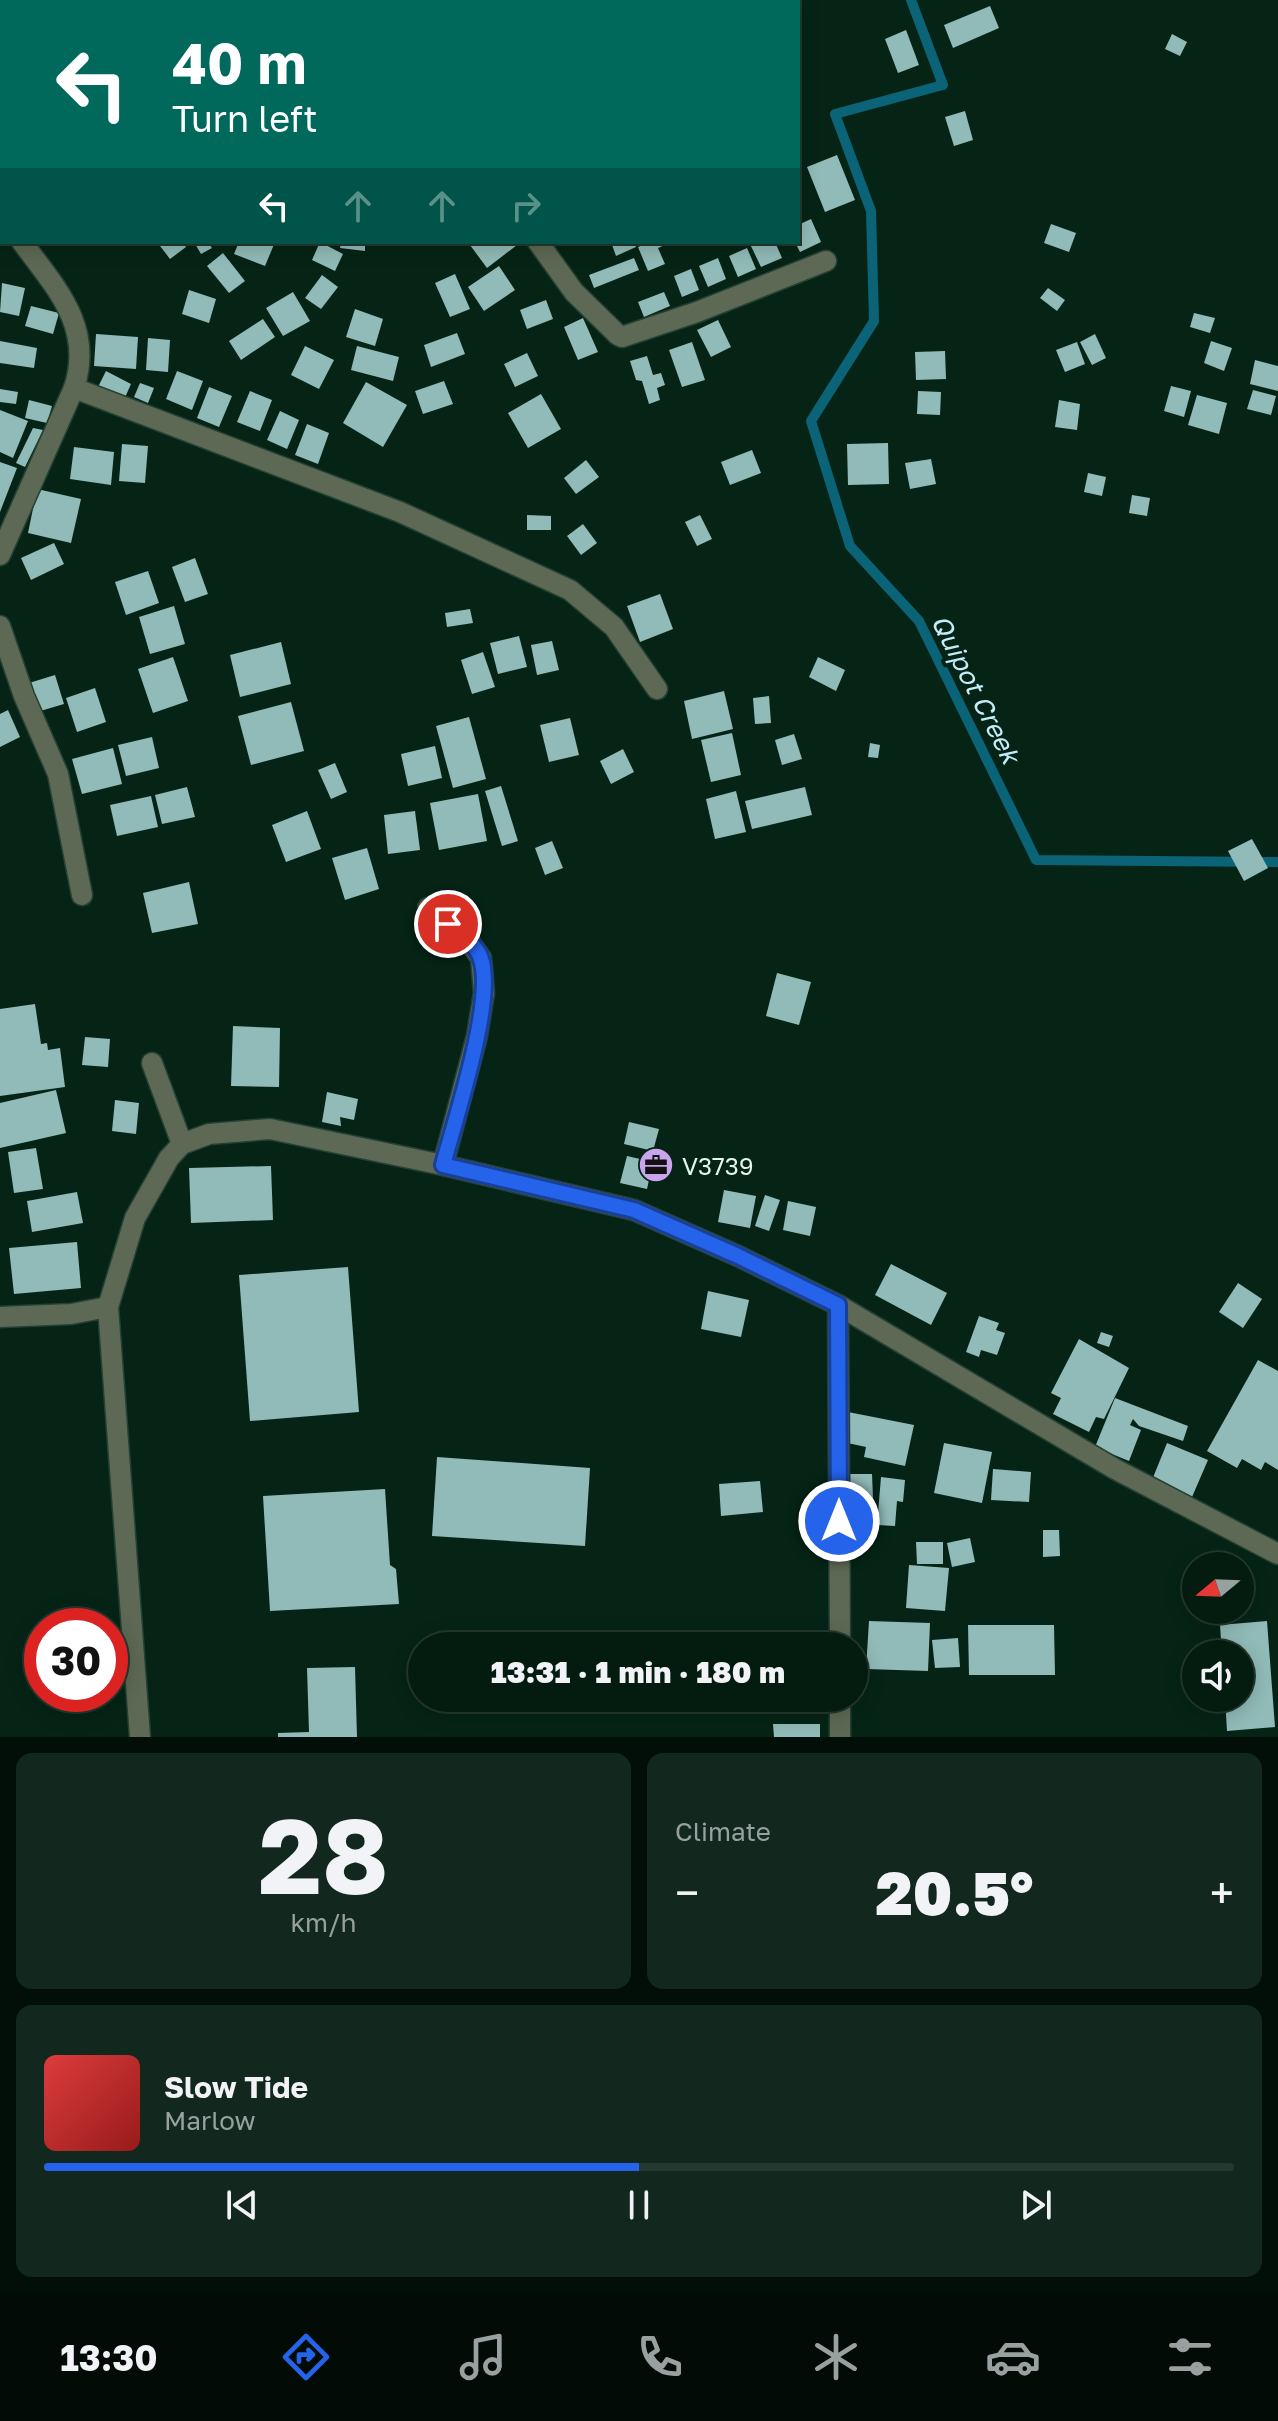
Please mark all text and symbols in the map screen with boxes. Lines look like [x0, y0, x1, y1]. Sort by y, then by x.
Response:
text: 40 m [172, 29, 306, 96]
icon: left [40, 32, 144, 136]
text: Turn left [172, 97, 318, 140]
icon: left [252, 184, 296, 228]
icon: ahead [336, 184, 380, 228]
icon: ahead [420, 184, 464, 228]
icon: right [504, 184, 548, 228]
water label: Quipot Creek [925, 609, 1028, 771]
pin [414, 890, 482, 958]
icon: arrive [426, 902, 470, 946]
office icon: V3739 [637, 1146, 675, 1184]
place label: V3739 [682, 1151, 753, 1180]
position arrow [797, 1479, 881, 1563]
north arrow [1182, 1552, 1254, 1624]
map controls [1182, 1552, 1254, 1712]
speed limit sign: 30 [24, 1608, 128, 1712]
button: sound [1182, 1640, 1254, 1712]
text: 13:31 · 1 min · 180 m [491, 1654, 785, 1690]
text: 28 [258, 1792, 389, 1917]
text: Climate [675, 1816, 771, 1847]
text: 20.5° [876, 1856, 1033, 1928]
text: − [675, 1866, 699, 1919]
text: + [1210, 1866, 1234, 1919]
text: km/h [290, 1907, 357, 1938]
text: Slow Tide [164, 2069, 308, 2105]
text: Marlow [164, 2105, 256, 2136]
icon: previous [220, 2183, 264, 2227]
icon: pause [617, 2183, 661, 2227]
icon: next [1014, 2183, 1058, 2227]
icon: directions [278, 2329, 334, 2385]
icon: music [455, 2329, 511, 2385]
icon: phone [632, 2329, 688, 2385]
icon: climate [808, 2329, 864, 2385]
icon: car [985, 2329, 1041, 2385]
icon: filters [1162, 2329, 1218, 2385]
text: 13:30 [60, 2336, 158, 2379]

